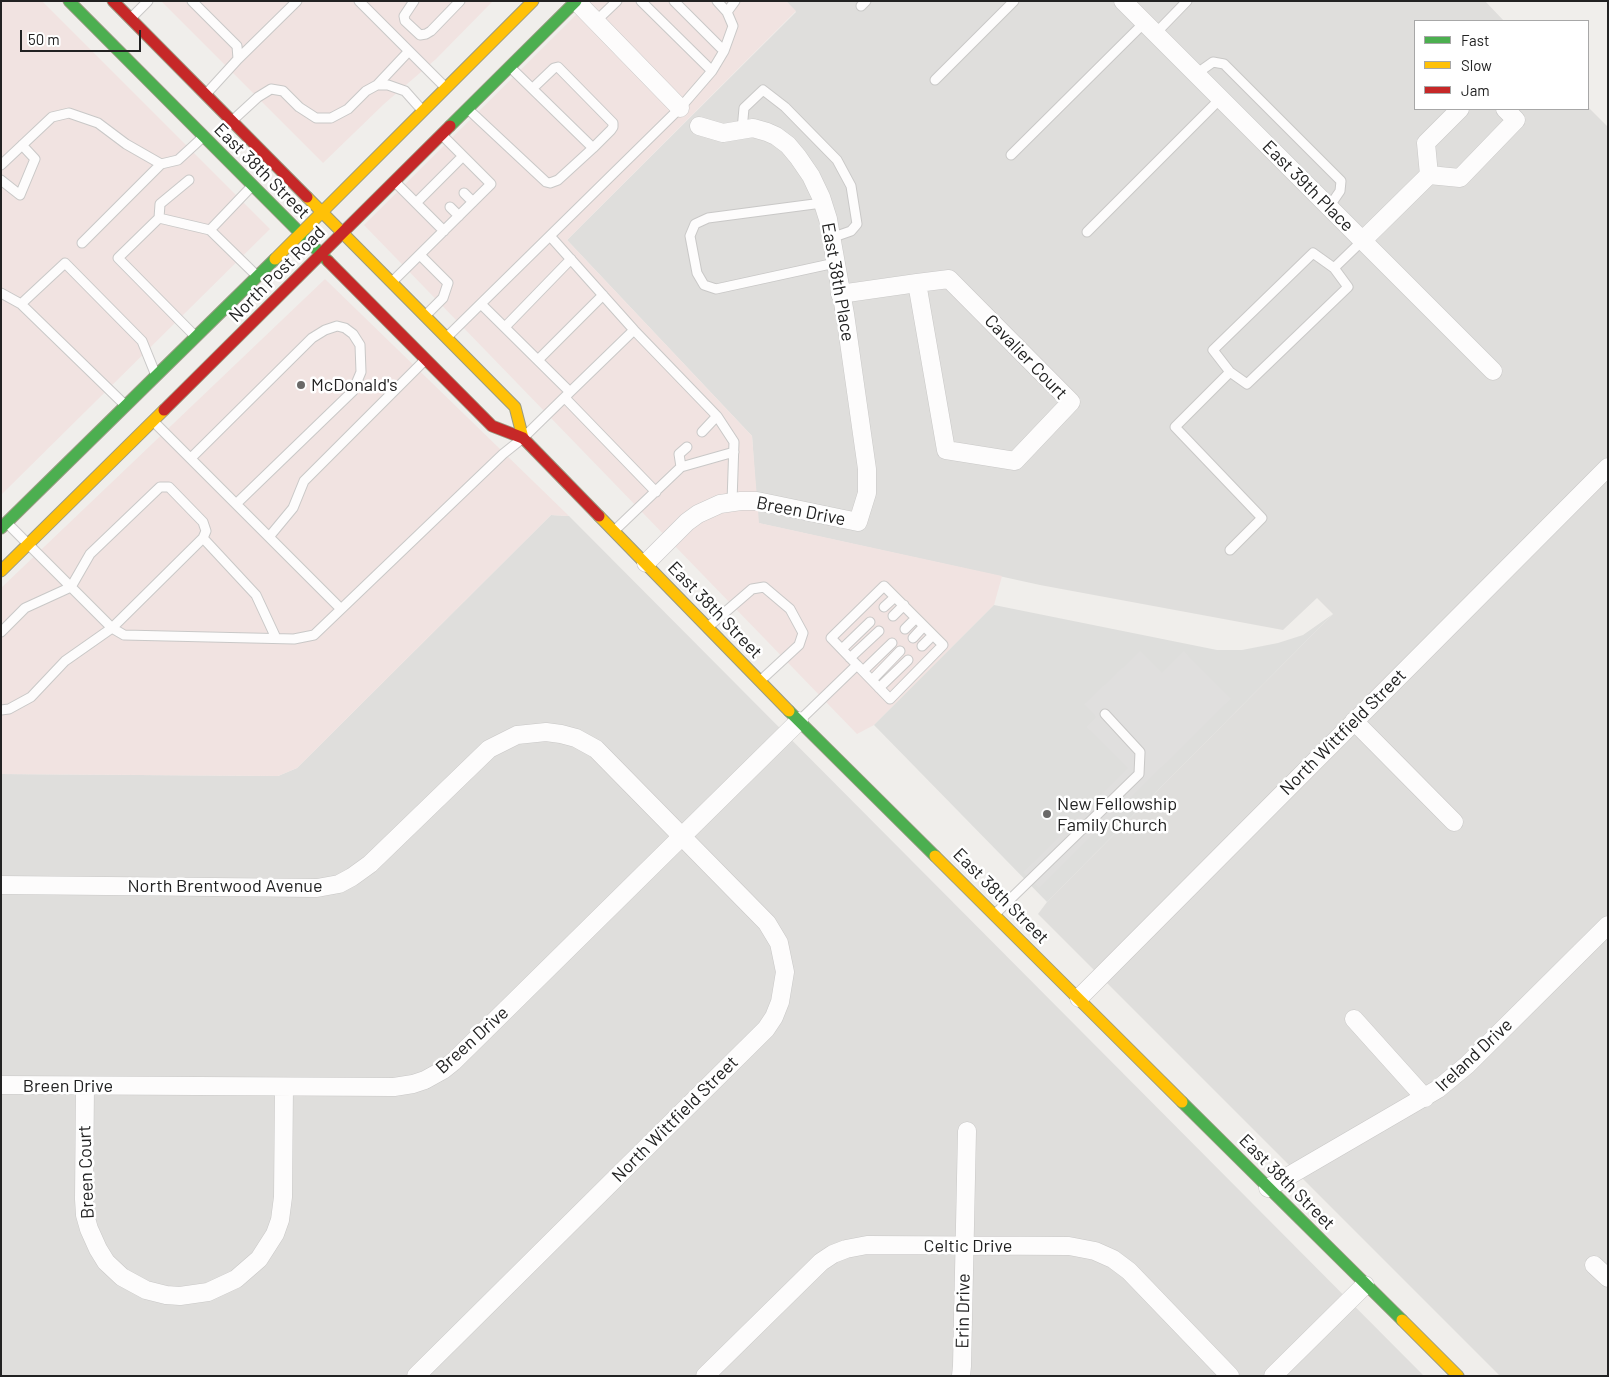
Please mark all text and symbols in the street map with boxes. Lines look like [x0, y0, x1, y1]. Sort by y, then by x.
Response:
scale bar [22, 20, 144, 52]
legend [1414, 20, 1589, 110]
text: 50 m [28, 30, 60, 48]
text: Fast [1461, 31, 1489, 49]
text: Slow [1461, 56, 1492, 74]
text: Jam [1461, 81, 1490, 99]
street label: East 38th Street [210, 119, 314, 223]
street label: East 39th Place [1258, 136, 1358, 236]
street label: North Post Road [224, 221, 330, 327]
street label: East 38th Place [817, 221, 859, 343]
street label: Cavalier Court [980, 310, 1072, 404]
place label: McDonald's [311, 374, 398, 396]
marker: McDonald's [295, 379, 307, 391]
street label: Breen Drive [755, 492, 847, 530]
street label: East 38th Street [663, 557, 767, 663]
street label: North Wittfield Street [1275, 664, 1411, 800]
place label: New Fellowship Family Church [1057, 793, 1177, 836]
marker: New Fellowship Family Church [1041, 808, 1053, 820]
street label: East 38th Street [949, 844, 1053, 948]
street label: North Brentwood Avenue [127, 875, 323, 897]
street label: Breen Drive [431, 1002, 513, 1078]
street label: Ireland Drive [1431, 1014, 1517, 1096]
street label: North Wittfield Street [607, 1051, 743, 1187]
street label: Breen Drive [23, 1075, 113, 1097]
street label: Breen Court [74, 1125, 98, 1219]
street label: East 38th Street [1235, 1130, 1339, 1234]
street label: Celtic Drive [924, 1235, 1012, 1257]
street label: Erin Drive [952, 1273, 974, 1349]

